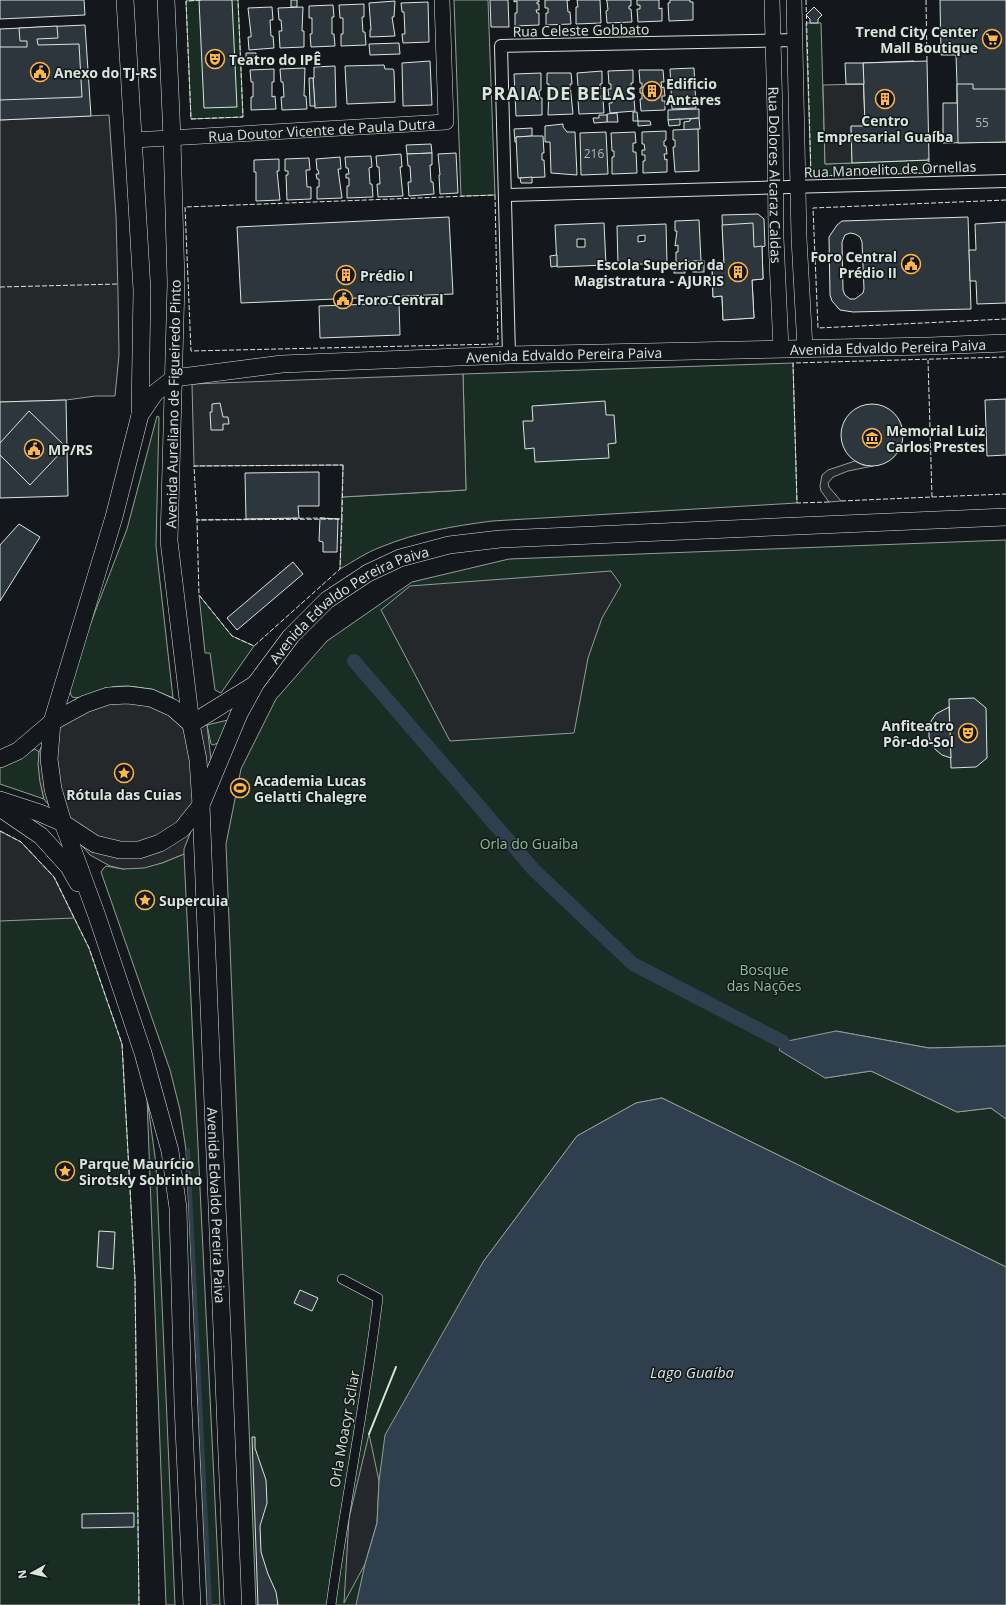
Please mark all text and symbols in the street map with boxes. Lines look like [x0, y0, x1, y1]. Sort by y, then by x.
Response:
street label: Rua Celeste Gobbato [512, 19, 650, 41]
place label: Trend City Center Mall Boutique [856, 22, 979, 57]
supermarket icon: Trend City Center Mall Boutique [981, 28, 1003, 50]
theatre icon: Teatro do IPÊ [204, 48, 226, 70]
place label: Teatro do IPÊ [229, 50, 321, 69]
public building icon: Anexo do TJ-RS [29, 61, 51, 83]
place label: Anexo do TJ-RS [54, 63, 157, 82]
place label: Edificio Antares [666, 74, 721, 109]
building icon: Edificio Antares [641, 80, 663, 102]
district label: PRAIA DE BELAS [481, 81, 637, 105]
street label: Rua Dolores Alcaraz Caldas [765, 86, 787, 264]
building icon: Centro Empresarial Guaíba [874, 88, 896, 110]
place label: Centro Empresarial Guaíba [817, 111, 953, 146]
street label: Rua Doutor Vicente de Paula Dutra [208, 113, 436, 145]
house number: 55 [975, 114, 989, 131]
house number: 216 [584, 145, 604, 162]
street label: Rua Manoelito de Ornellas [803, 156, 977, 182]
place label: Foro Central Prédio II [810, 247, 897, 282]
public building icon: Foro Central Prédio II [900, 253, 922, 275]
place label: Escola Superior da Magistratura - AJURIS [574, 255, 724, 290]
building icon: Escola Superior da Magistratura - AJURIS [727, 261, 749, 283]
building icon: Prédio I [335, 264, 357, 286]
place label: Prédio I [360, 266, 414, 285]
street label: Avenida Aureliano de Figueiredo Pinto [161, 279, 185, 529]
public building icon: Foro Central [332, 288, 354, 310]
place label: Foro Central [357, 290, 444, 309]
street label: Avenida Edvaldo Pereira Paiva [790, 334, 986, 358]
street label: Avenida Edvaldo Pereira Paiva [466, 342, 662, 366]
place label: Memorial Luiz Carlos Prestes [886, 421, 985, 456]
museum icon: Memorial Luiz Carlos Prestes [861, 427, 883, 449]
public building icon: MP/RS [23, 438, 45, 460]
place label: MP/RS [48, 440, 93, 459]
street label: Avenida Edvaldo Pereira Paiva [264, 541, 431, 667]
place label: Anfiteatro Pôr-do-Sol [882, 716, 954, 751]
theatre icon: Anfiteatro Pôr-do-Sol [957, 722, 979, 744]
place icon: Rótula das Cuias [113, 762, 135, 784]
place label: Academia Lucas Gelatti Chalegre [254, 771, 367, 806]
sports icon: Academia Lucas Gelatti Chalegre [229, 777, 251, 799]
place label: Rótula das Cuias [66, 785, 182, 804]
park label: Orla do Guaíba [480, 834, 578, 853]
place icon: Supercuia [134, 889, 156, 911]
place label: Supercuia [159, 891, 229, 910]
park label: Bosque das Nações [727, 960, 802, 995]
street label: Avenida Edvaldo Pereira Paiva [204, 1107, 230, 1304]
place label: Parque Maurício Sirotsky Sobrinho [79, 1154, 203, 1189]
place icon: Parque Maurício Sirotsky Sobrinho [54, 1160, 76, 1182]
water label: Lago Guaíba [650, 1362, 735, 1382]
street label: Orla Moacyr Scliar [324, 1369, 364, 1489]
north arrow [12, 1553, 52, 1593]
text: N [14, 1569, 30, 1580]

